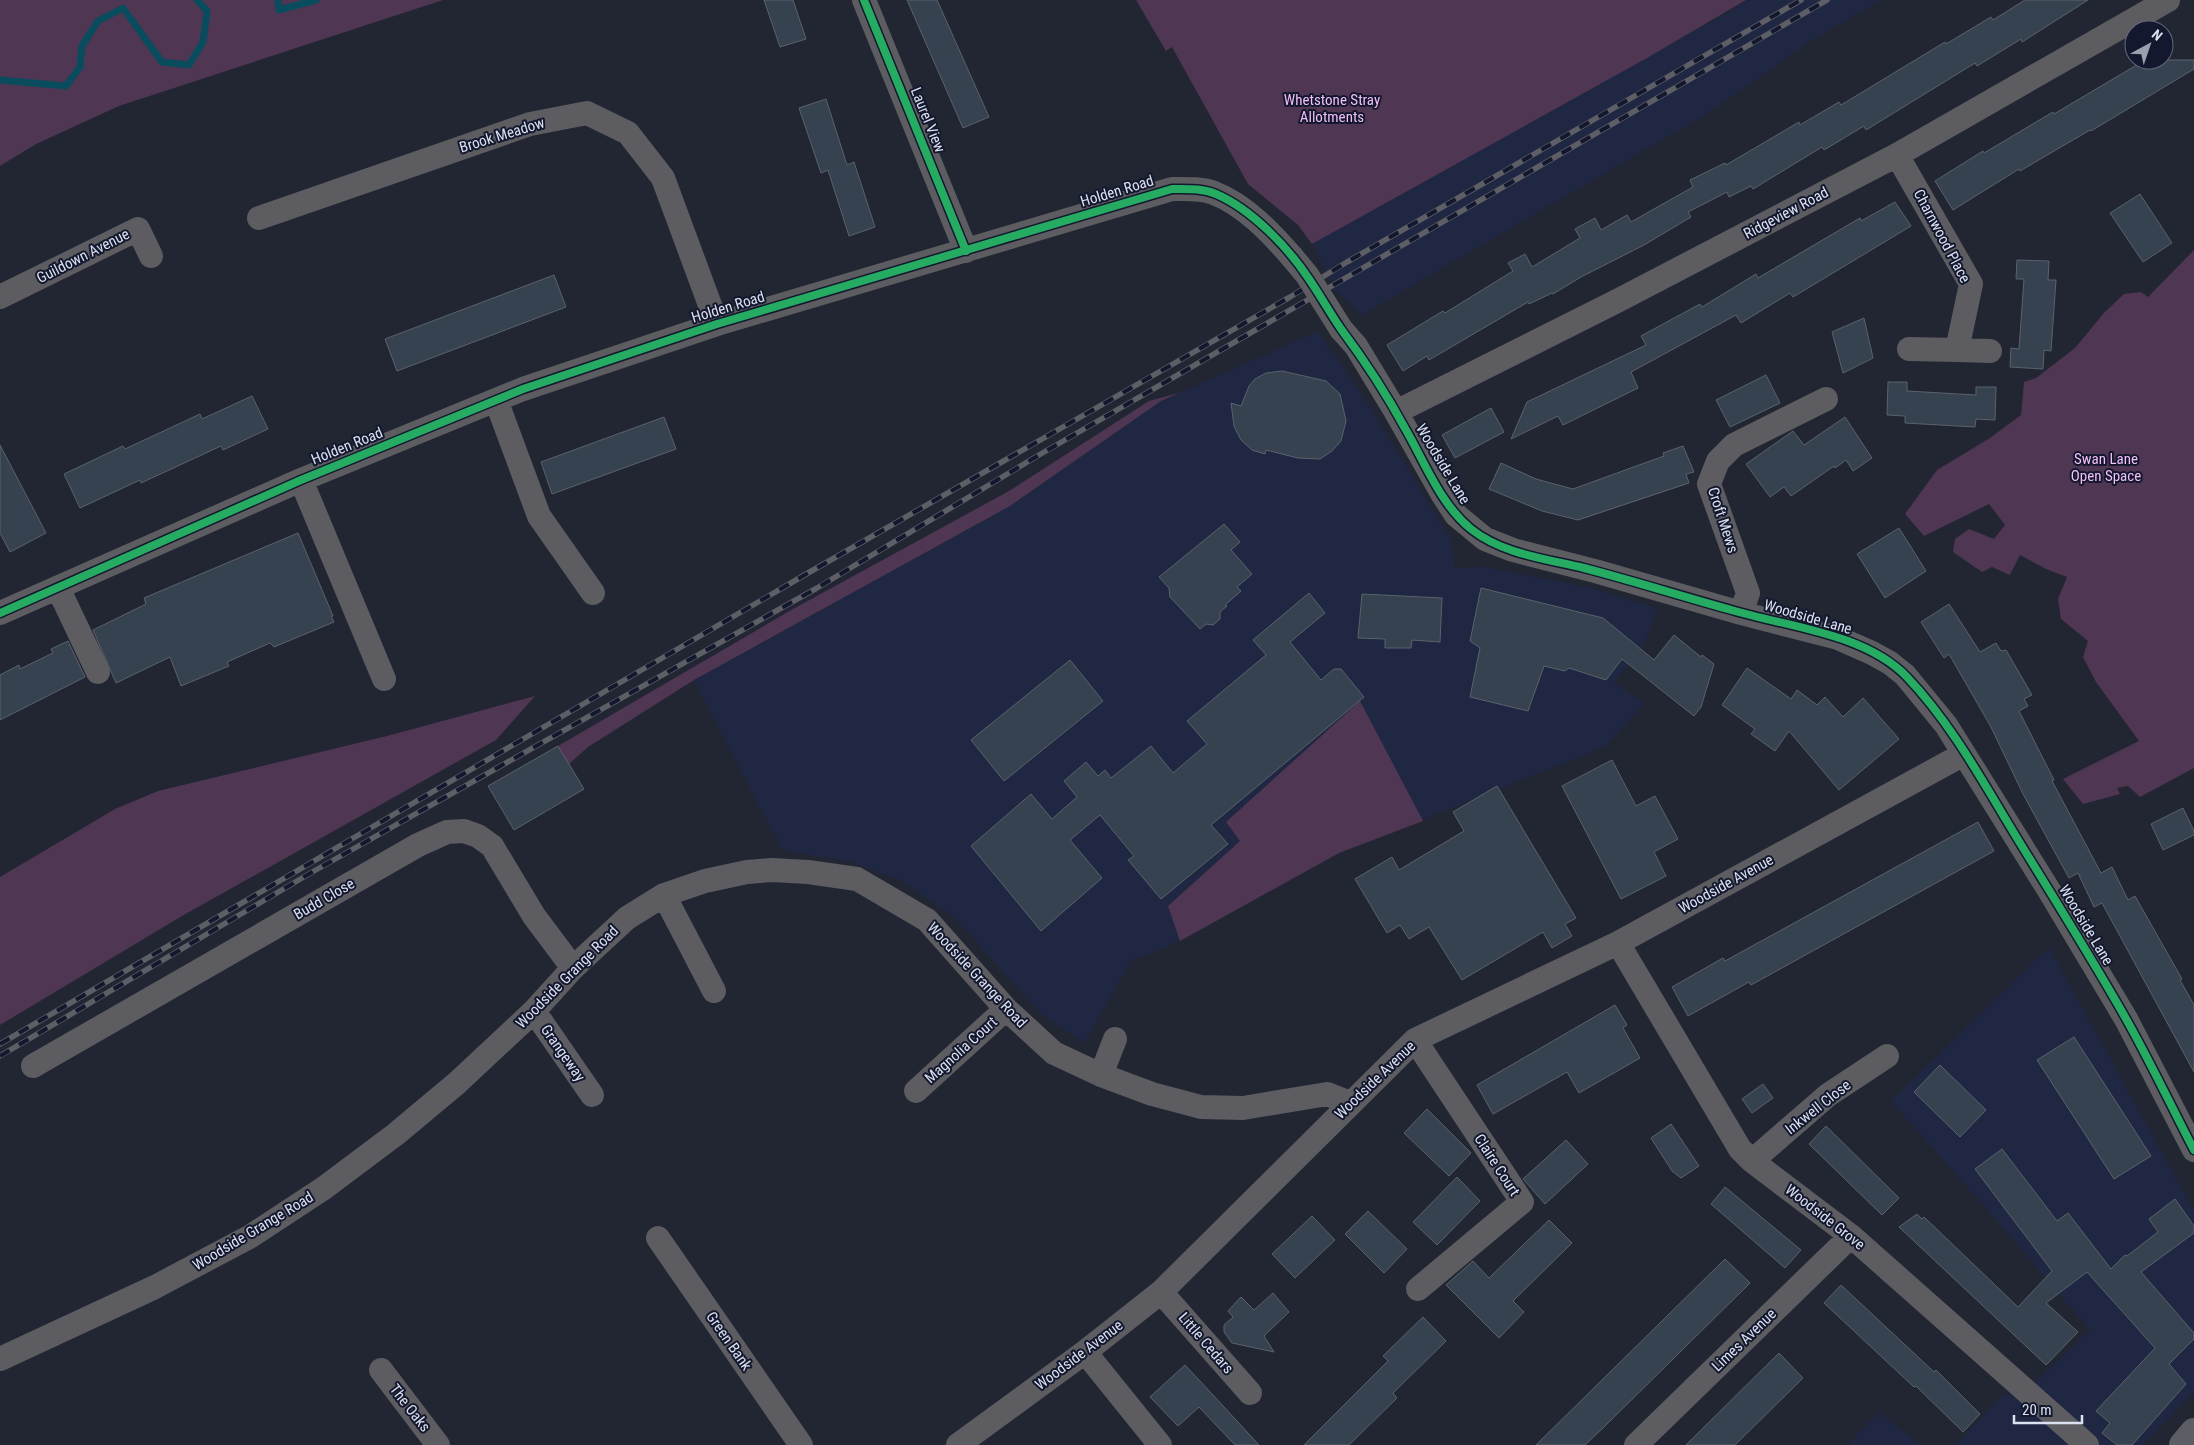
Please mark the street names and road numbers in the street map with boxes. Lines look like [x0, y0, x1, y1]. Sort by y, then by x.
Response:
street label: Laurel View [907, 85, 949, 155]
street label: Brook Meadow [457, 113, 547, 156]
street label: Holden Road [1078, 171, 1156, 211]
street label: Ridgeview Road [1741, 183, 1831, 243]
street label: Charnwood Place [1910, 186, 1974, 286]
street label: Guildown Avenue [34, 225, 132, 287]
street label: Holden Road [689, 287, 767, 327]
street label: Woodside Lane [1412, 421, 1474, 507]
street label: Holden Road [309, 423, 385, 469]
street label: Croft Mews [1704, 485, 1742, 555]
street label: Woodside Lane [1762, 596, 1854, 638]
street label: Woodside Avenue [1676, 851, 1776, 917]
street label: Budd Close [290, 874, 358, 924]
street label: Woodside Lane [2055, 882, 2117, 968]
street label: Woodside Grange Road [924, 919, 1030, 1031]
street label: Woodside Grange Road [512, 922, 622, 1032]
street label: Magnolia Court [921, 1013, 1001, 1087]
street label: Grangeway [537, 1021, 589, 1085]
street label: Woodside Avenue [1331, 1037, 1419, 1123]
street label: Inkwell Close [1782, 1076, 1854, 1138]
street label: Claire Court [1470, 1131, 1524, 1199]
street label: Woodside Grove [1782, 1180, 1868, 1254]
street label: Woodside Grange Road [189, 1188, 317, 1274]
street label: Limes Avenue [1708, 1305, 1780, 1375]
street label: Green Bank [702, 1308, 756, 1374]
street label: Little Cedars [1175, 1309, 1237, 1377]
street label: Woodside Avenue [1032, 1316, 1126, 1394]
street label: The Oaks [386, 1381, 434, 1435]

